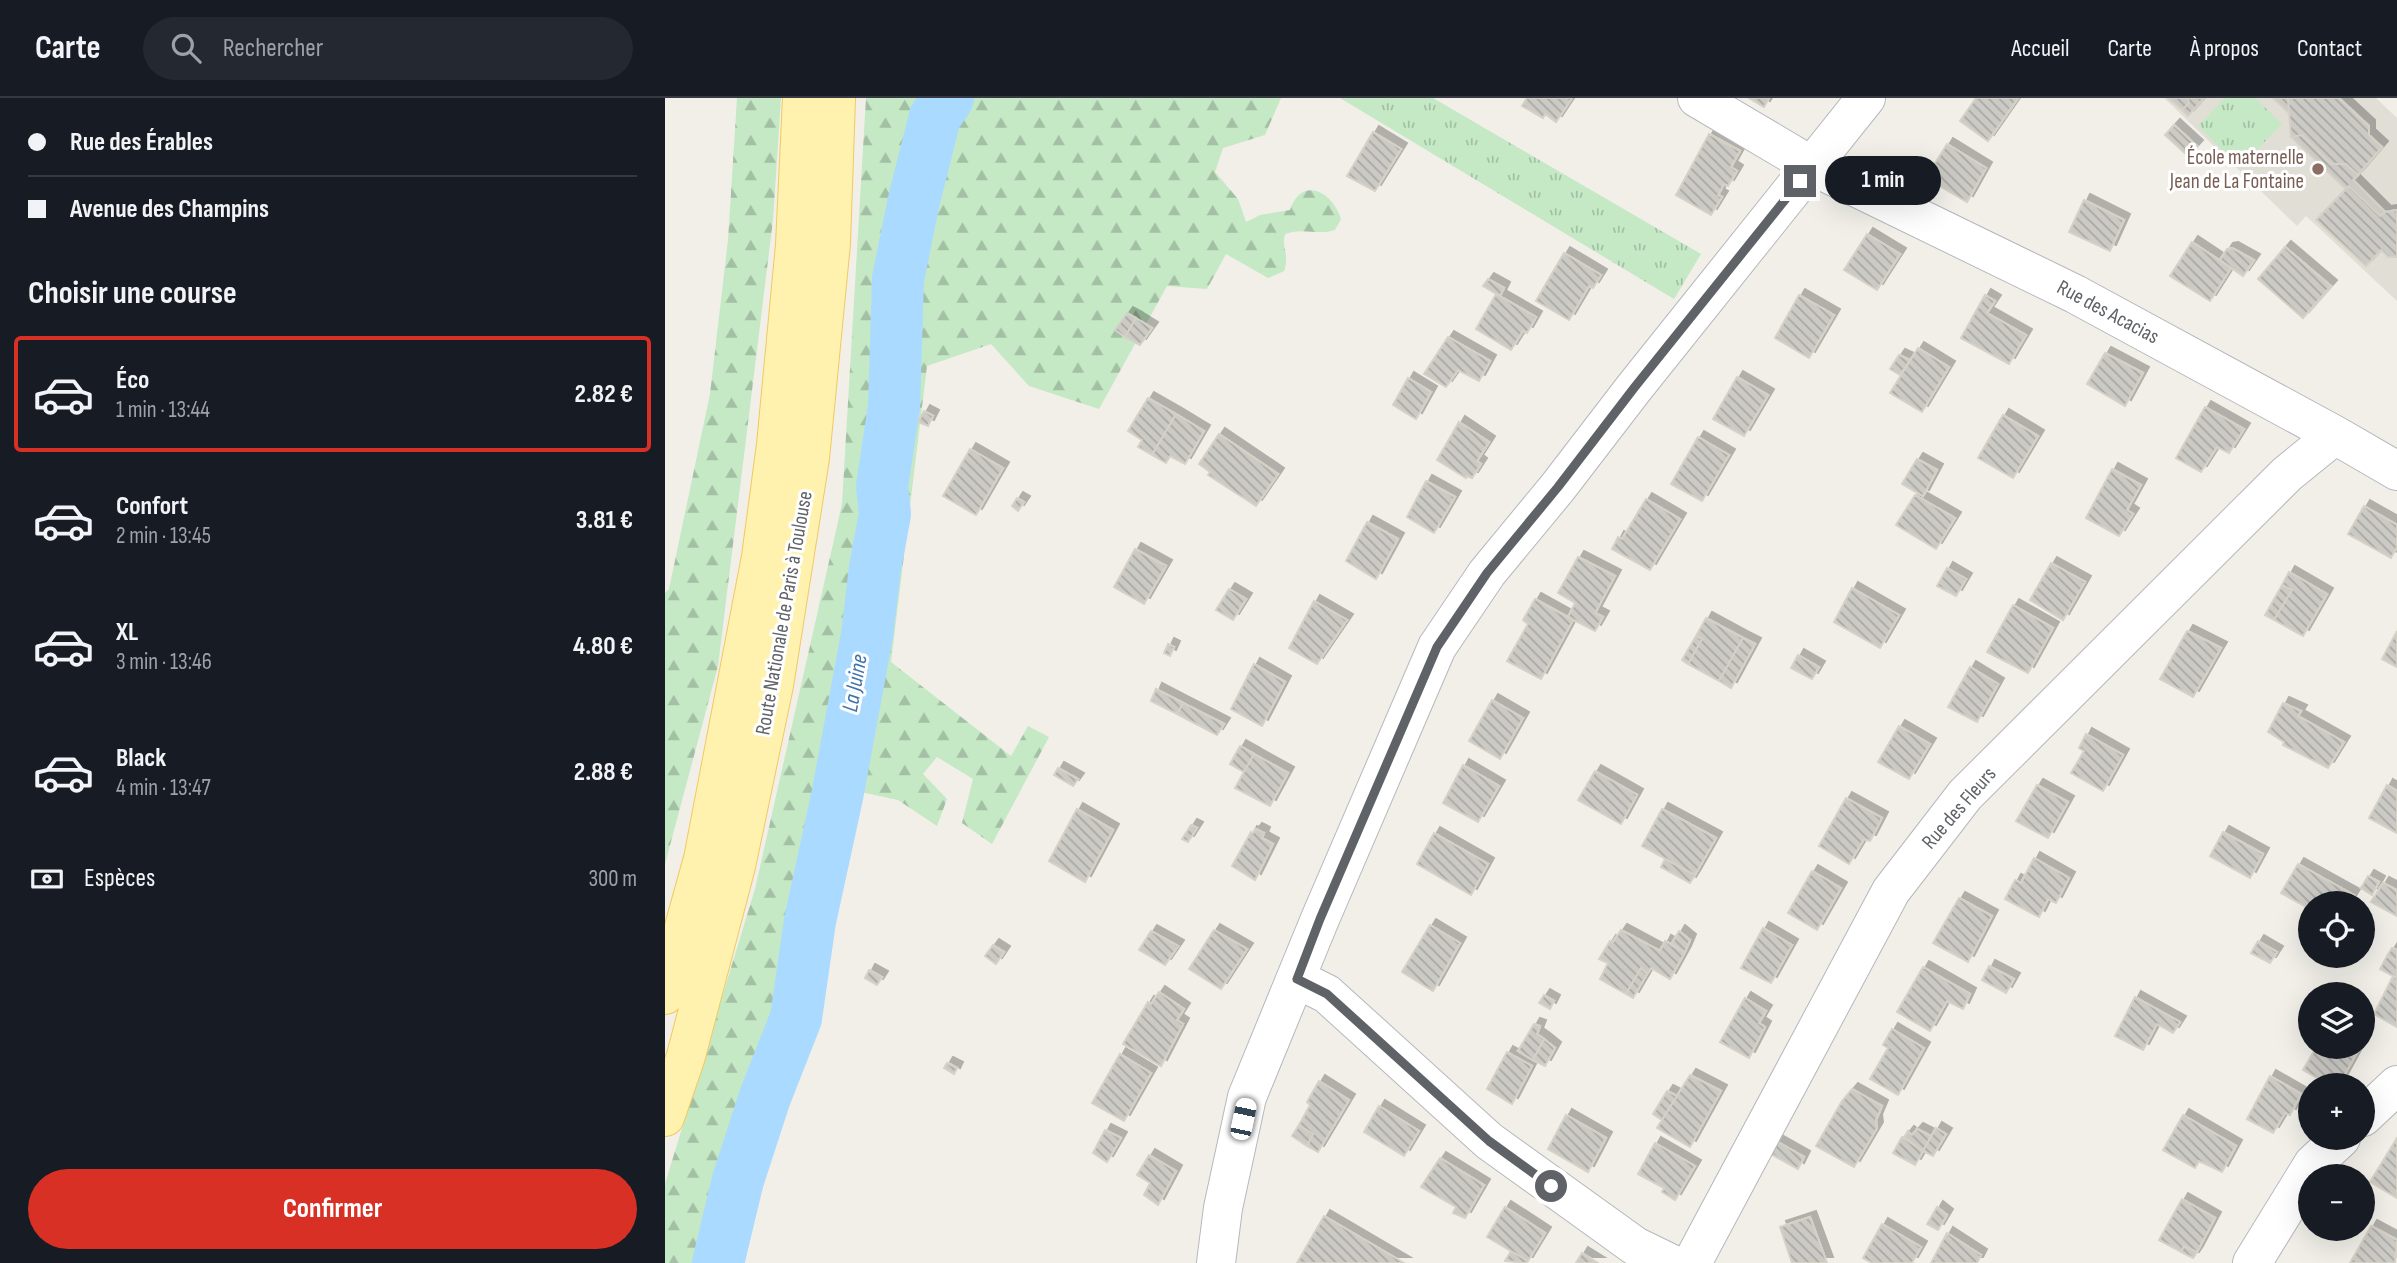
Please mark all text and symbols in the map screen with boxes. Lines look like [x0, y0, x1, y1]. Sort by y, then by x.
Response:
search box [143, 17, 633, 80]
text: Carte [35, 28, 101, 68]
icon: search [167, 29, 205, 67]
text: Rechercher [223, 33, 323, 64]
text: Accueil [2011, 34, 2070, 63]
text: Carte [2108, 34, 2152, 63]
text: À propos [2190, 34, 2259, 63]
text: Contact [2297, 34, 2362, 63]
text: Rue des Érables [70, 127, 213, 158]
place label: École maternelle Jean de La Fontaine [2169, 145, 2304, 194]
callout: 1 min [1825, 156, 1940, 206]
marker: École maternelle Jean de La Fontaine [2310, 161, 2326, 177]
route end [1784, 165, 1816, 197]
text: 1 min [1862, 166, 1904, 194]
text: Avenue des Champins [70, 194, 269, 225]
text: Choisir une course [28, 274, 237, 313]
street label: Rue des Acacias [2053, 275, 2163, 349]
icon: car [32, 363, 95, 426]
text: Éco [116, 365, 149, 396]
text: 2.82 € [575, 379, 633, 410]
text: 1 min · 13:44 [116, 396, 210, 424]
icon: car [32, 489, 95, 552]
street label: Route Nationale de Paris à Toulouse [750, 489, 818, 737]
text: Confort [116, 491, 188, 522]
text: 3.81 € [576, 505, 633, 536]
text: 2 min · 13:45 [116, 522, 211, 550]
icon: car [32, 615, 95, 678]
text: XL [116, 617, 138, 648]
text: 4.80 € [573, 631, 633, 662]
text: 3 min · 13:46 [116, 648, 212, 676]
water label: La Juine [836, 652, 874, 714]
icon: car [32, 741, 95, 804]
text: Black [116, 743, 166, 774]
text: 2.88 € [574, 757, 633, 788]
street label: Rue des Fleurs [1917, 762, 2001, 854]
text: 4 min · 13:47 [116, 774, 211, 802]
icon: cash [28, 860, 66, 898]
text: Espèces [84, 863, 155, 894]
text: 300 m [588, 865, 637, 893]
map controls [2298, 891, 2375, 1241]
button: locate [2298, 891, 2375, 968]
button: layers [2298, 982, 2375, 1059]
button: + [2298, 1073, 2375, 1150]
car [1229, 1096, 1258, 1142]
button: − [2298, 1164, 2375, 1241]
button: Confirmer [28, 1169, 637, 1249]
route start [1535, 1170, 1567, 1202]

